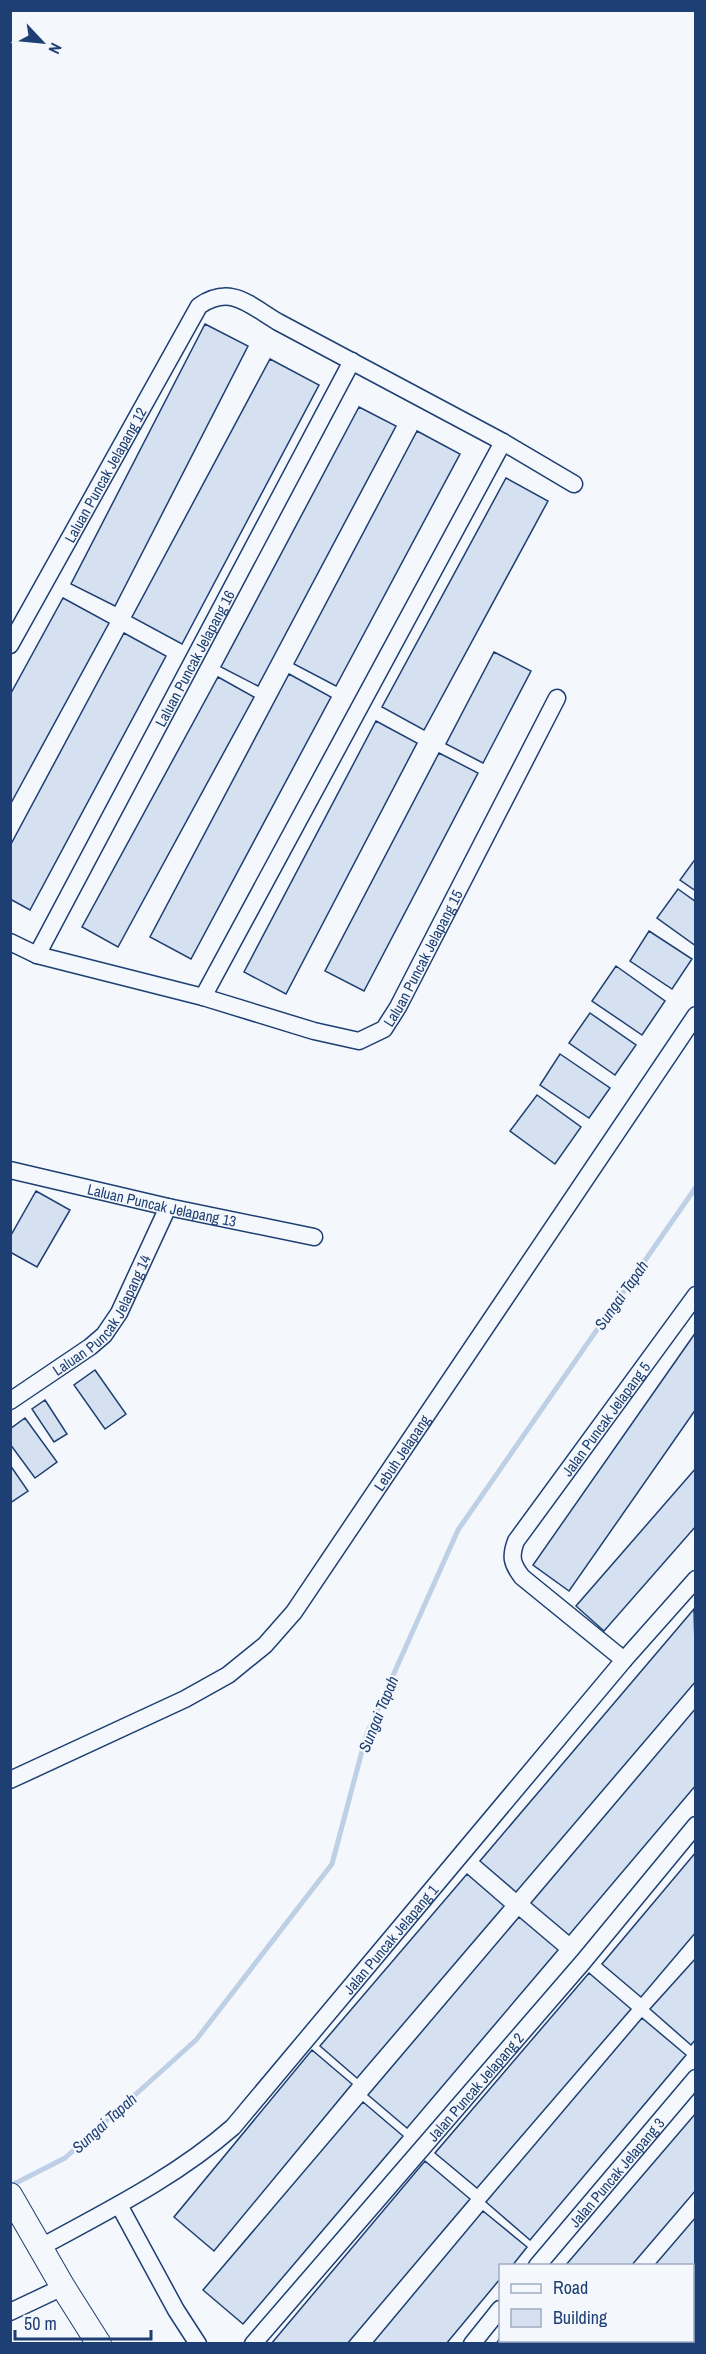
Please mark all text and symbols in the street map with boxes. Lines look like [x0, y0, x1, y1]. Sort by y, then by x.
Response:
north arrow [12, 12, 72, 72]
text: N [44, 39, 67, 58]
street label: Laluan Puncak Jelapang 12 [59, 403, 151, 546]
street label: Laluan Puncak Jelapang 16 [150, 586, 239, 730]
street label: Laluan Puncak Jelapang 15 [378, 886, 467, 1030]
street label: Laluan Puncak Jelapang 13 [86, 1178, 239, 1231]
street label: Laluan Puncak Jelapang 14 [48, 1251, 155, 1380]
water label: Sungai Tapah [589, 1256, 653, 1334]
street label: Jalan Puncak Jelapang 5 [556, 1357, 655, 1480]
street label: Lebuh Jelapang [368, 1410, 435, 1495]
water label: Sungai Tapah [353, 1673, 403, 1755]
street label: Jalan Puncak Jelapang 1 [338, 1879, 443, 1999]
street label: Jalan Puncak Jelapang 2 [422, 2028, 528, 2146]
water label: Sungai Tapah [67, 2088, 141, 2158]
street label: Jalan Puncak Jelapang 3 [564, 2113, 669, 2231]
legend [499, 2264, 694, 2342]
text: Road [553, 2275, 588, 2300]
scale bar [15, 2303, 152, 2341]
text: Building [553, 2305, 608, 2330]
text: 50 m [24, 2311, 57, 2336]

